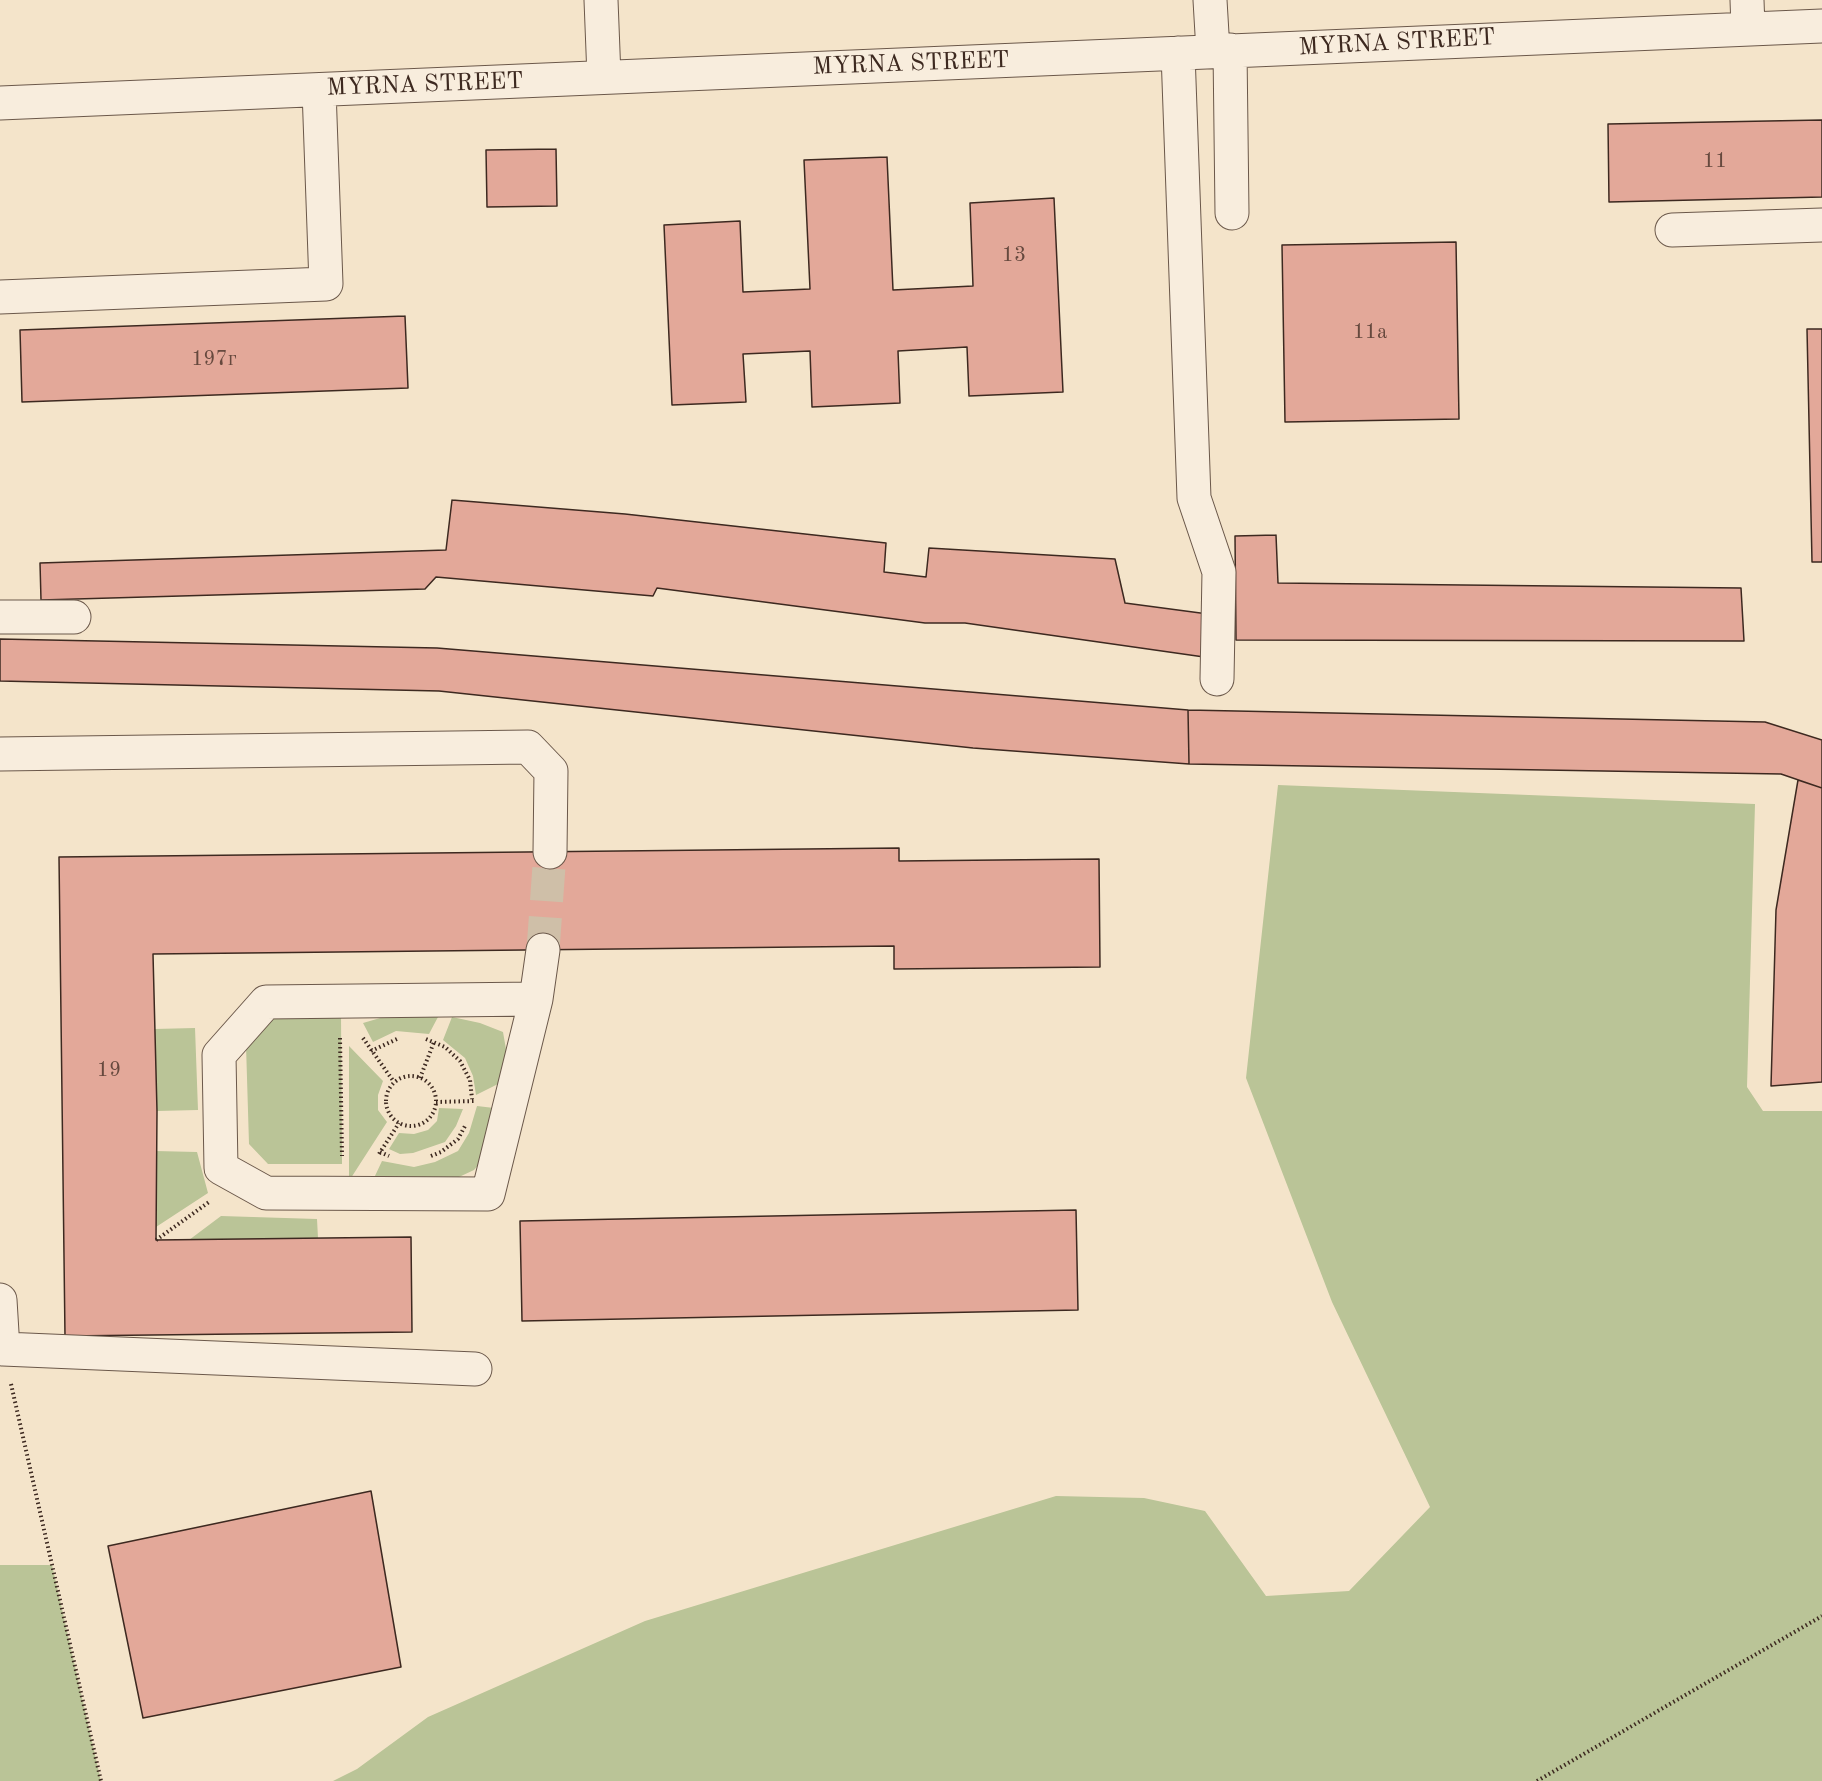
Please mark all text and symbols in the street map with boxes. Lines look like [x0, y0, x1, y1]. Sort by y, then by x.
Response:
street label: MYRNA STREET [1298, 23, 1496, 63]
street label: MYRNA STREET [812, 46, 1010, 82]
street label: MYRNA STREET [326, 67, 524, 103]
house number: 11 [1703, 148, 1727, 174]
house number: 13 [1002, 242, 1026, 268]
house number: 11а [1353, 319, 1387, 345]
house number: 197г [191, 346, 237, 372]
house number: 19 [97, 1057, 121, 1083]

